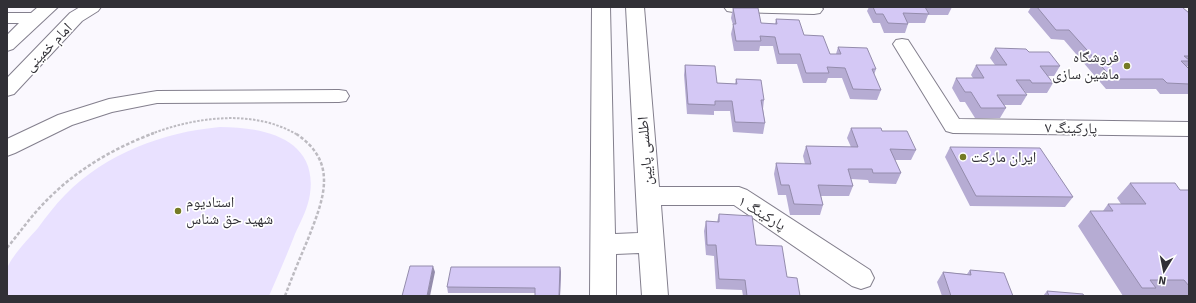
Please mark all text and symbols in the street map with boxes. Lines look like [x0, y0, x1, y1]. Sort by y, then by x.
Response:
street label: امام خمینی [20, 19, 76, 76]
place label: فروشگاه ماشین سازی [1052, 48, 1119, 84]
marker: فروشگاه ماشین سازی [1122, 61, 1132, 71]
street label: اطلسی پایین [634, 116, 657, 186]
street label: پارکینگ ۷ [1045, 119, 1097, 138]
place label: ایران مارکت [971, 148, 1036, 167]
marker: ایران مارکت [958, 152, 968, 162]
street label: پارکینگ ۱ [735, 192, 789, 234]
place label: استادیوم شهید حق شناس [186, 193, 273, 229]
marker: استادیوم شهید حق شناس [173, 206, 183, 216]
north arrow [1144, 251, 1184, 291]
text: N [1157, 273, 1167, 287]

